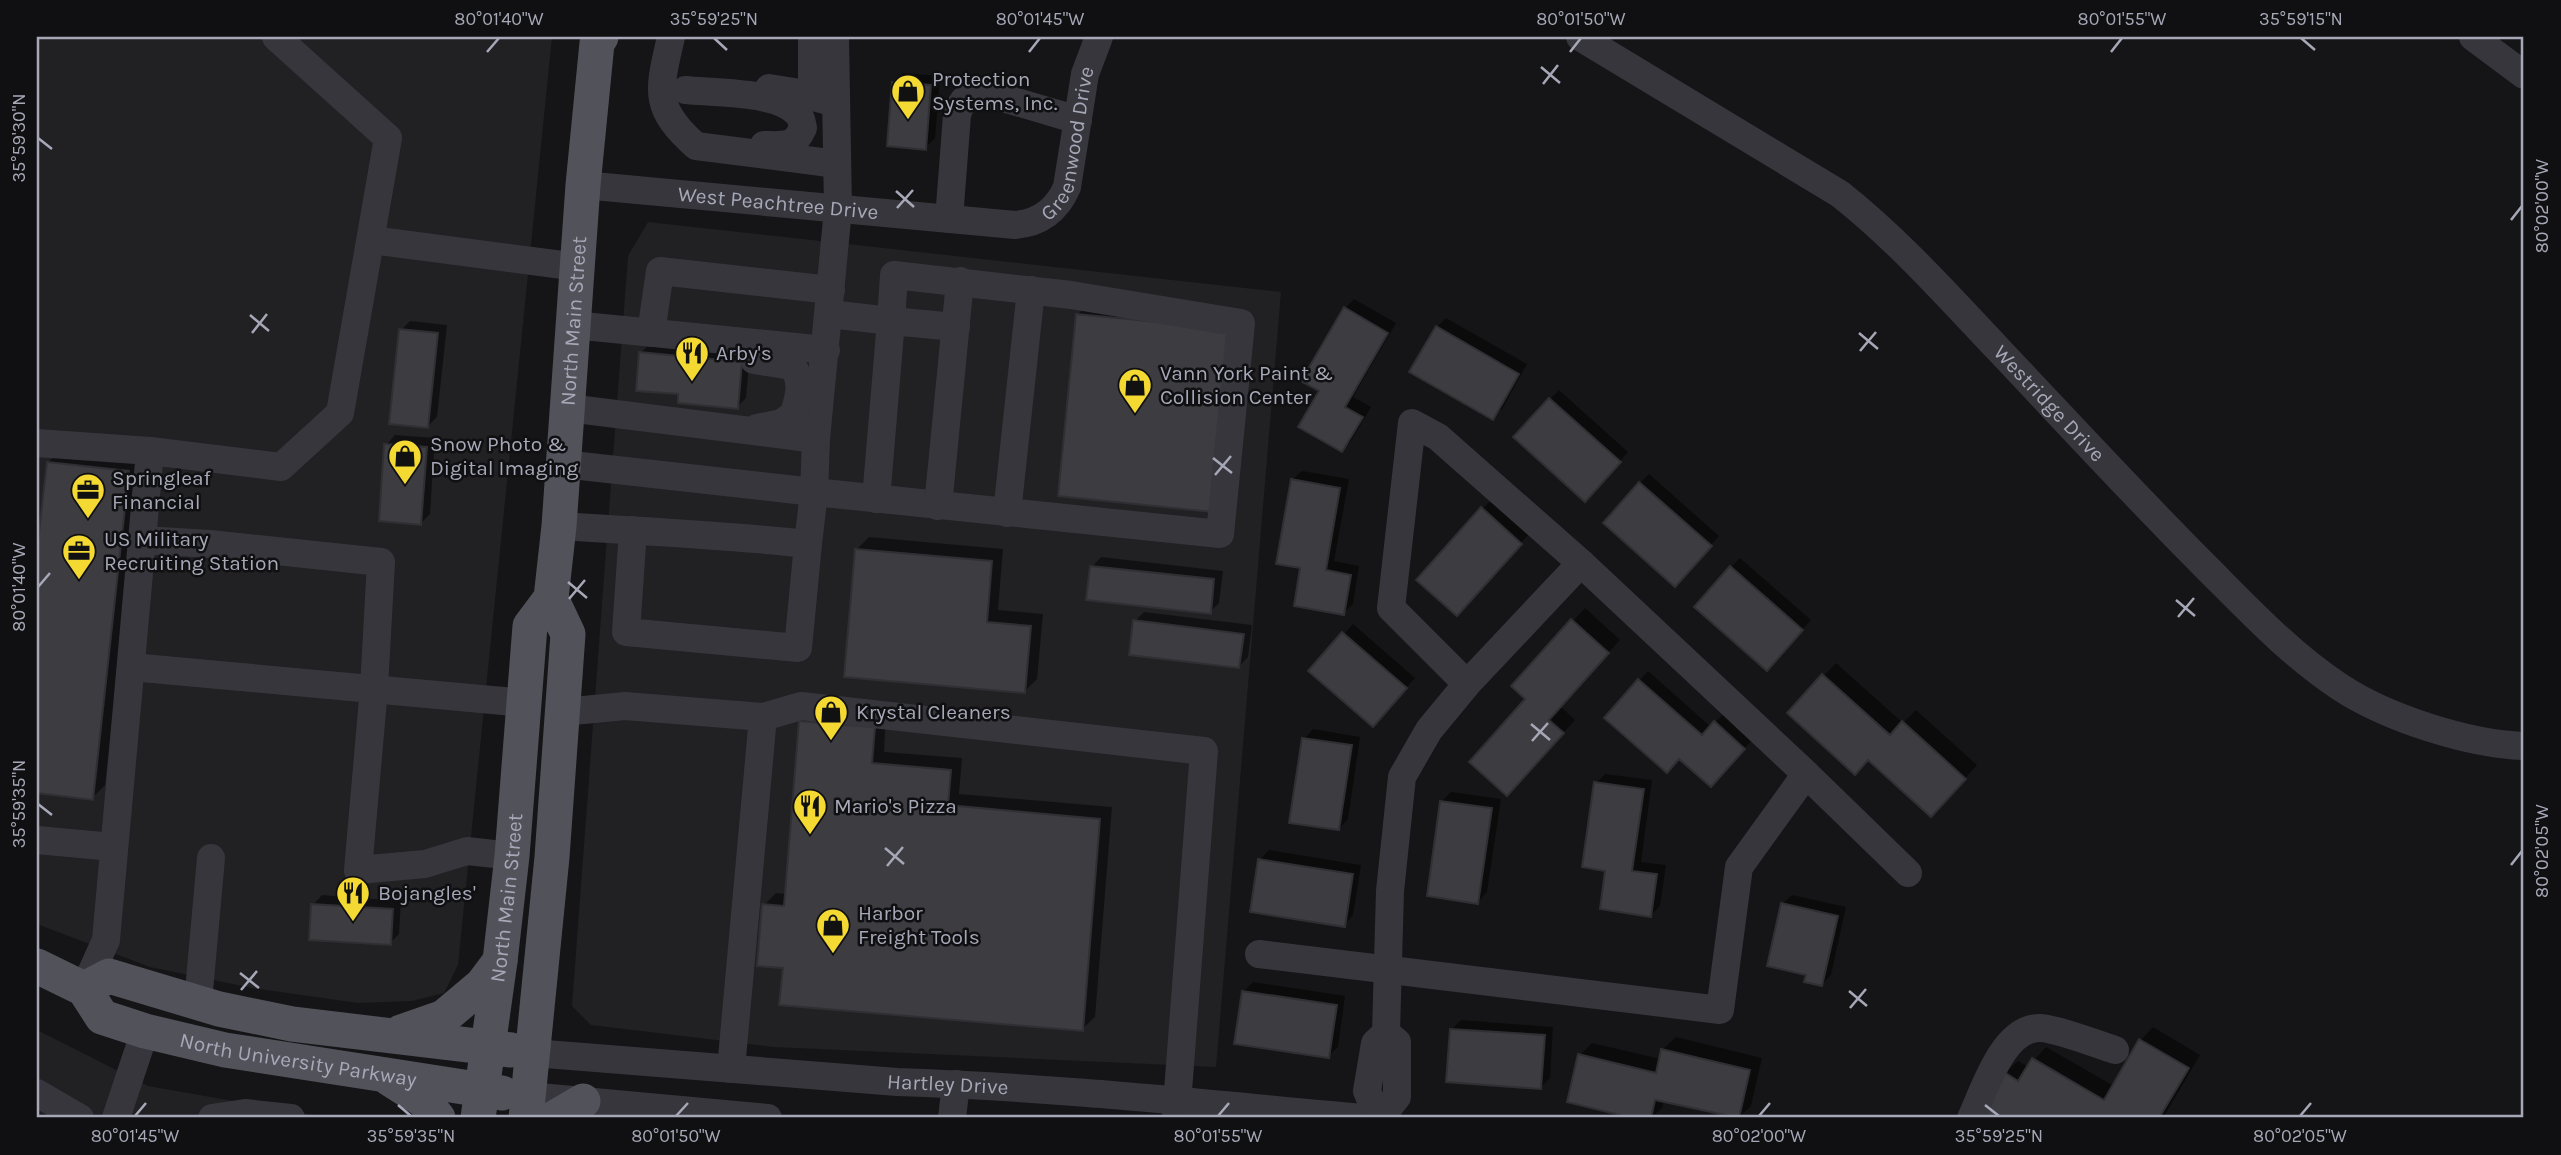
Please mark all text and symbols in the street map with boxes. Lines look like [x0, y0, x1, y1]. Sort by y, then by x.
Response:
text: 80°01'40"W [454, 8, 544, 30]
text: 35°59'25"N [670, 8, 758, 30]
text: 80°01'45"W [996, 8, 1084, 30]
text: 80°01'50"W [1536, 8, 1626, 30]
text: 80°01'55"W [2078, 8, 2166, 30]
text: 35°59'15"N [2259, 8, 2343, 30]
street label: Greenwood Drive [1036, 62, 1099, 226]
place label: Protection Systems, Inc. [932, 67, 1058, 115]
shop icon: Protection Systems, Inc. [889, 72, 927, 121]
text: 35°59'30"N [8, 93, 30, 183]
text: 80°02'00"W [2531, 159, 2553, 253]
street label: West Peachtree Drive [677, 182, 880, 224]
street label: North Main Street [555, 235, 591, 407]
restaurant icon: Arby's [673, 334, 711, 383]
street label: Westridge Drive [1989, 340, 2110, 467]
place label: Arby's [716, 341, 772, 365]
place label: Vann York Paint & Collision Center [1160, 361, 1333, 409]
shop icon: Vann York Paint & Collision Center [1116, 366, 1154, 415]
place label: Snow Photo & Digital Imaging [430, 432, 578, 480]
shop icon: Snow Photo & Digital Imaging [386, 437, 424, 486]
place label: Springleaf Financial [112, 466, 212, 514]
office icon: Springleaf Financial [69, 471, 107, 520]
place label: US Military Recruiting Station [104, 527, 279, 575]
office icon: US Military Recruiting Station [60, 532, 98, 581]
text: 80°01'40"W [8, 542, 30, 632]
shop icon: Krystal Cleaners [812, 693, 850, 742]
place label: Krystal Cleaners [856, 700, 1011, 724]
text: 35°59'35"N [8, 760, 30, 848]
restaurant icon: Mario's Pizza [791, 787, 829, 836]
place label: Mario's Pizza [834, 794, 957, 818]
text: 80°02'05"W [2531, 804, 2553, 898]
street label: North Main Street [485, 812, 527, 984]
restaurant icon: Bojangles' [334, 874, 372, 923]
place label: Bojangles' [378, 881, 476, 905]
place label: Harbor Freight Tools [858, 901, 980, 949]
shop icon: Harbor Freight Tools [814, 906, 852, 955]
street label: North University Parkway [177, 1028, 419, 1092]
street label: Hartley Drive [886, 1069, 1009, 1099]
text: 80°01'45"W [91, 1125, 179, 1147]
text: 35°59'35"N [367, 1125, 455, 1147]
text: 80°01'50"W [631, 1125, 721, 1147]
text: 80°01'55"W [1174, 1125, 1262, 1147]
text: 80°02'00"W [1712, 1125, 1806, 1147]
text: 35°59'25"N [1955, 1125, 2043, 1147]
text: 80°02'05"W [2253, 1125, 2347, 1147]

